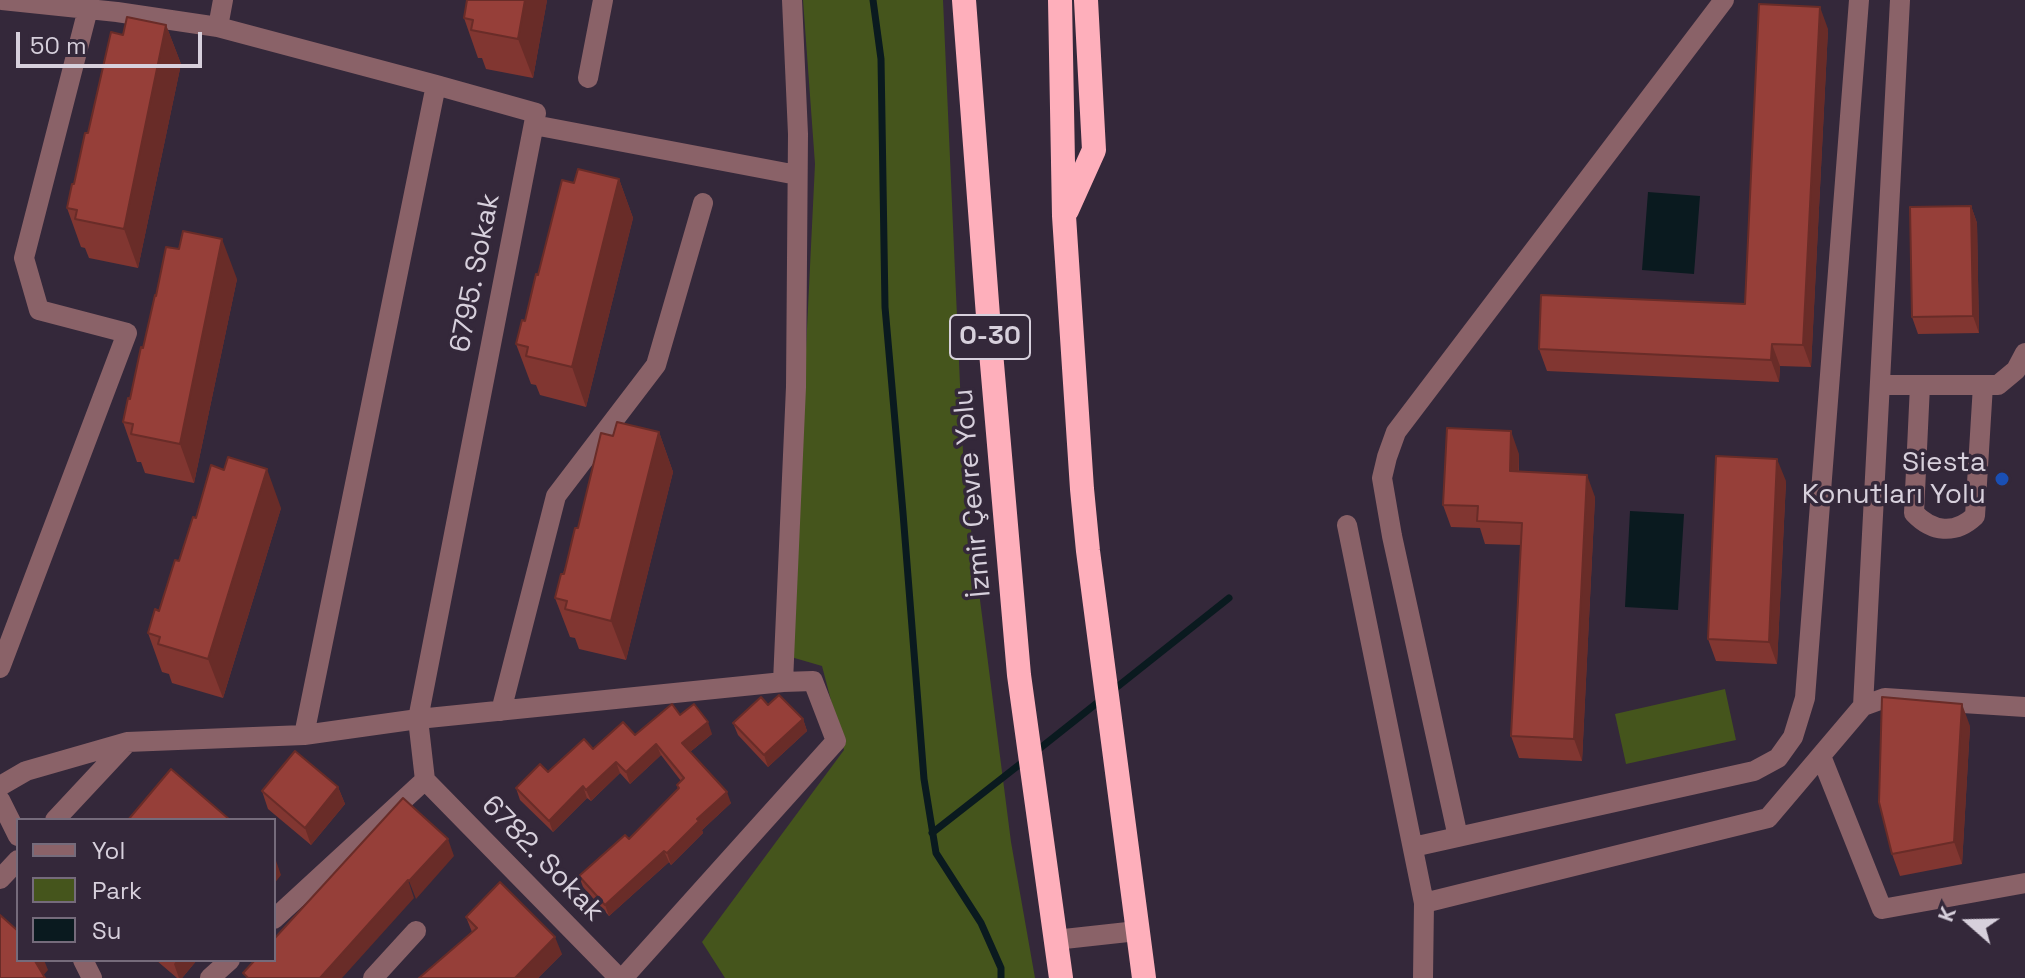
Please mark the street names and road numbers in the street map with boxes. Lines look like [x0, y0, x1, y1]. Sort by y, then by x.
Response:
street label: 6795. Sokak [444, 191, 508, 355]
road number: O-30 [950, 315, 1030, 359]
street label: İzmir Çevre Yolu [947, 387, 999, 599]
street label: 6782. Sokak [474, 789, 610, 929]

